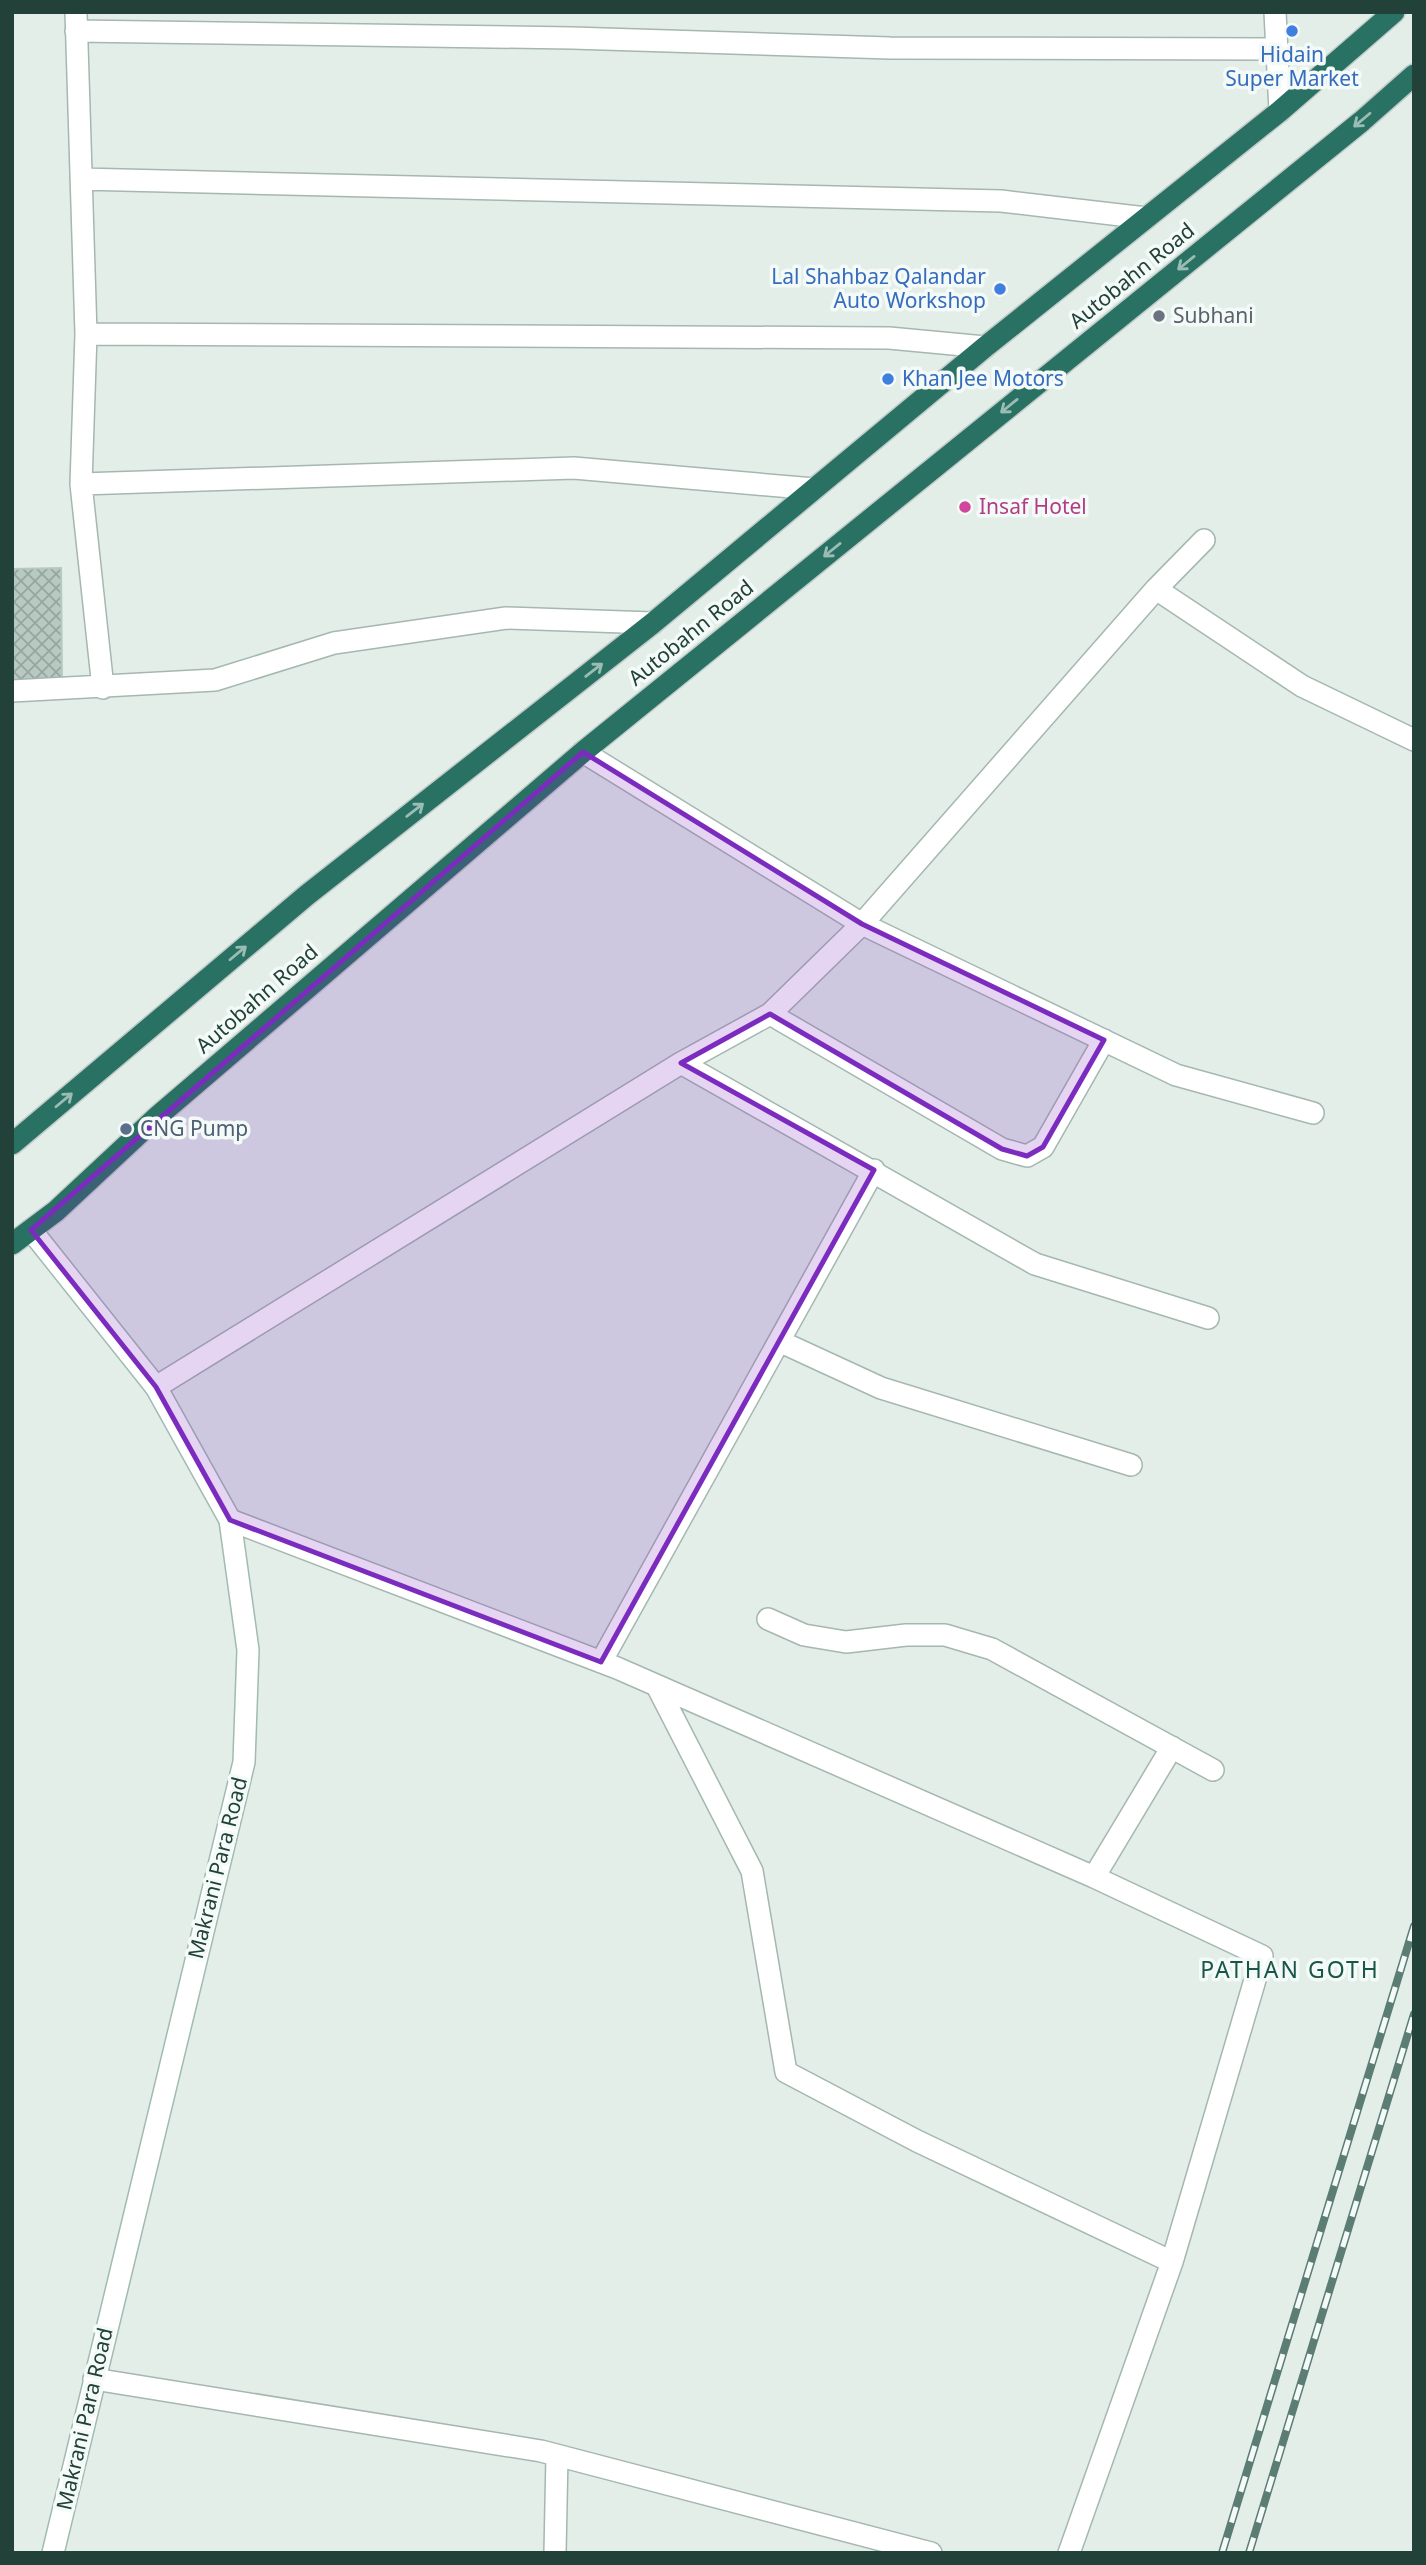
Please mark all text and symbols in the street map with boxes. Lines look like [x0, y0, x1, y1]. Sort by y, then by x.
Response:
marker: Hidain Super Market [1284, 23, 1300, 39]
place label: Hidain Super Market [1225, 40, 1359, 92]
one-way arrow [1354, 112, 1372, 128]
street label: Autobahn Road [1063, 216, 1200, 334]
one-way arrow [1177, 256, 1195, 271]
place label: Lal Shahbaz Qalandar Auto Workshop [771, 262, 986, 314]
marker: Lal Shahbaz Qalandar Auto Workshop [992, 281, 1008, 297]
place label: Subhani [1173, 301, 1254, 329]
marker: Subhani [1151, 308, 1167, 324]
place label: Khan Jee Motors [902, 364, 1064, 392]
marker: Khan Jee Motors [880, 371, 896, 387]
one-way arrow [1000, 399, 1018, 414]
place label: Insaf Hotel [979, 492, 1087, 520]
marker: Insaf Hotel [957, 499, 973, 515]
one-way arrow [824, 542, 842, 557]
street label: Autobahn Road [622, 573, 759, 691]
one-way arrow [585, 662, 603, 677]
one-way arrow [406, 802, 424, 818]
street label: Autobahn Road [189, 937, 323, 1059]
one-way arrow [229, 945, 247, 961]
one-way arrow [55, 1092, 73, 1108]
place label: CNG Pump [140, 1114, 248, 1142]
marker: CNG Pump [118, 1121, 134, 1137]
street label: Makrani Para Road [181, 1774, 253, 1962]
district label: PATHAN GOTH [1200, 1953, 1380, 1985]
street label: Makrani Para Road [49, 2325, 119, 2513]

